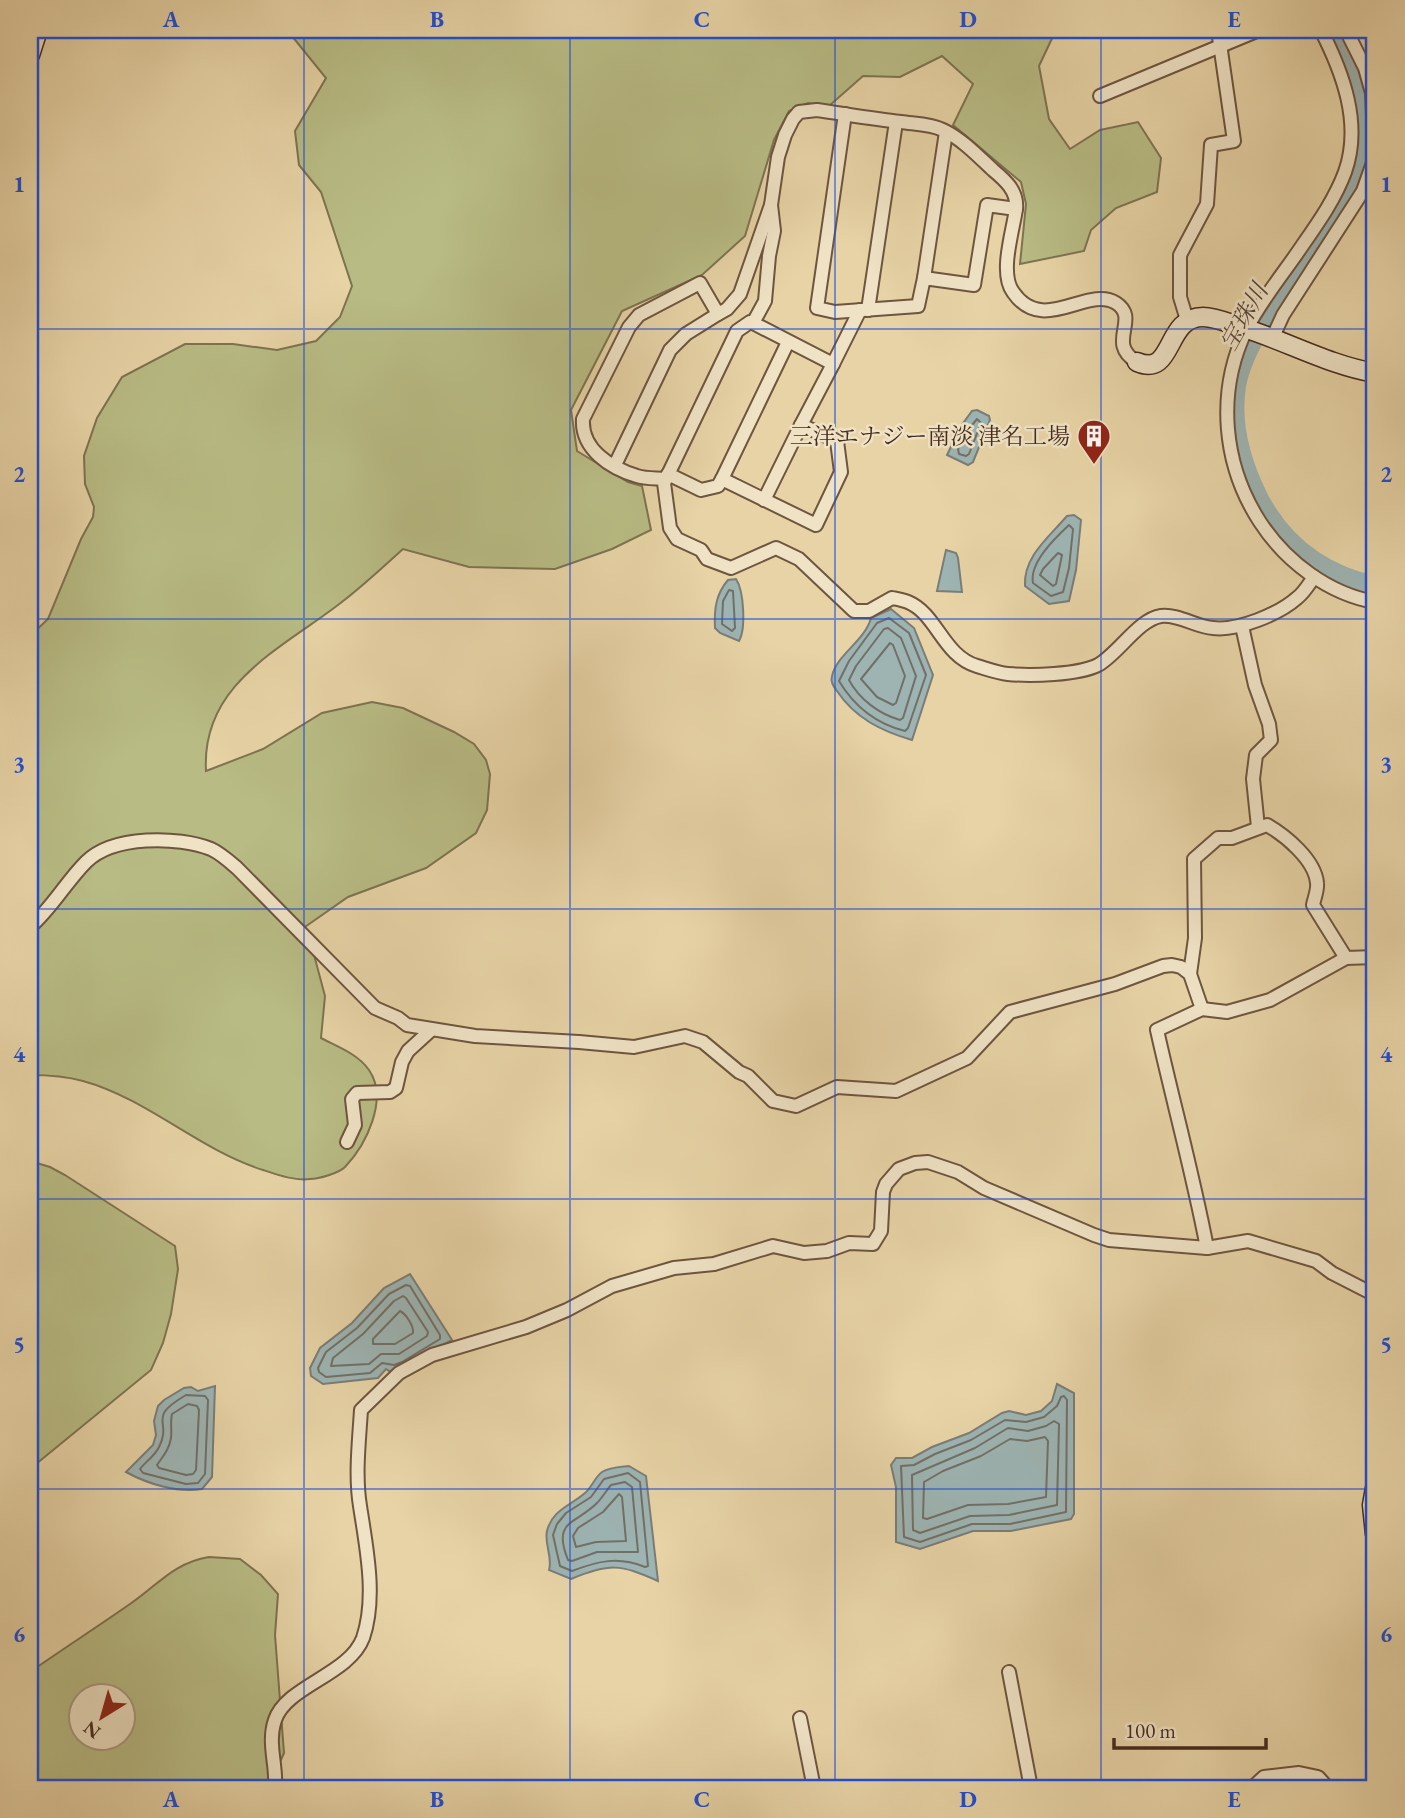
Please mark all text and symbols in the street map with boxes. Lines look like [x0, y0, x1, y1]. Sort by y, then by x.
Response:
text: A [162, 4, 180, 34]
text: B [430, 4, 444, 34]
text: C [694, 4, 710, 34]
text: D [959, 4, 977, 34]
text: E [1227, 4, 1241, 34]
text: 1 [13, 169, 25, 199]
text: 1 [1380, 169, 1392, 199]
water label: 宝珠川 [1213, 275, 1276, 356]
building icon: 三洋エナジー南淡 津名工場 [1075, 417, 1113, 466]
place label: 三洋エナジー南淡 津名工場 [790, 421, 1070, 451]
text: 2 [13, 459, 25, 489]
text: 2 [1380, 459, 1392, 489]
text: 3 [13, 749, 25, 779]
text: 3 [1380, 749, 1392, 779]
text: 4 [13, 1039, 26, 1069]
text: 4 [1380, 1039, 1393, 1069]
text: 5 [13, 1329, 25, 1359]
text: 5 [1380, 1329, 1392, 1359]
text: 6 [13, 1619, 25, 1649]
text: 6 [1380, 1619, 1392, 1649]
north arrow [66, 1682, 136, 1752]
scale bar [1114, 1706, 1267, 1750]
text: N [78, 1715, 106, 1745]
text: 100 m [1125, 1717, 1176, 1744]
text: A [162, 1784, 180, 1814]
text: B [430, 1784, 444, 1814]
text: C [694, 1784, 710, 1814]
text: D [959, 1784, 977, 1814]
text: E [1227, 1784, 1241, 1814]

